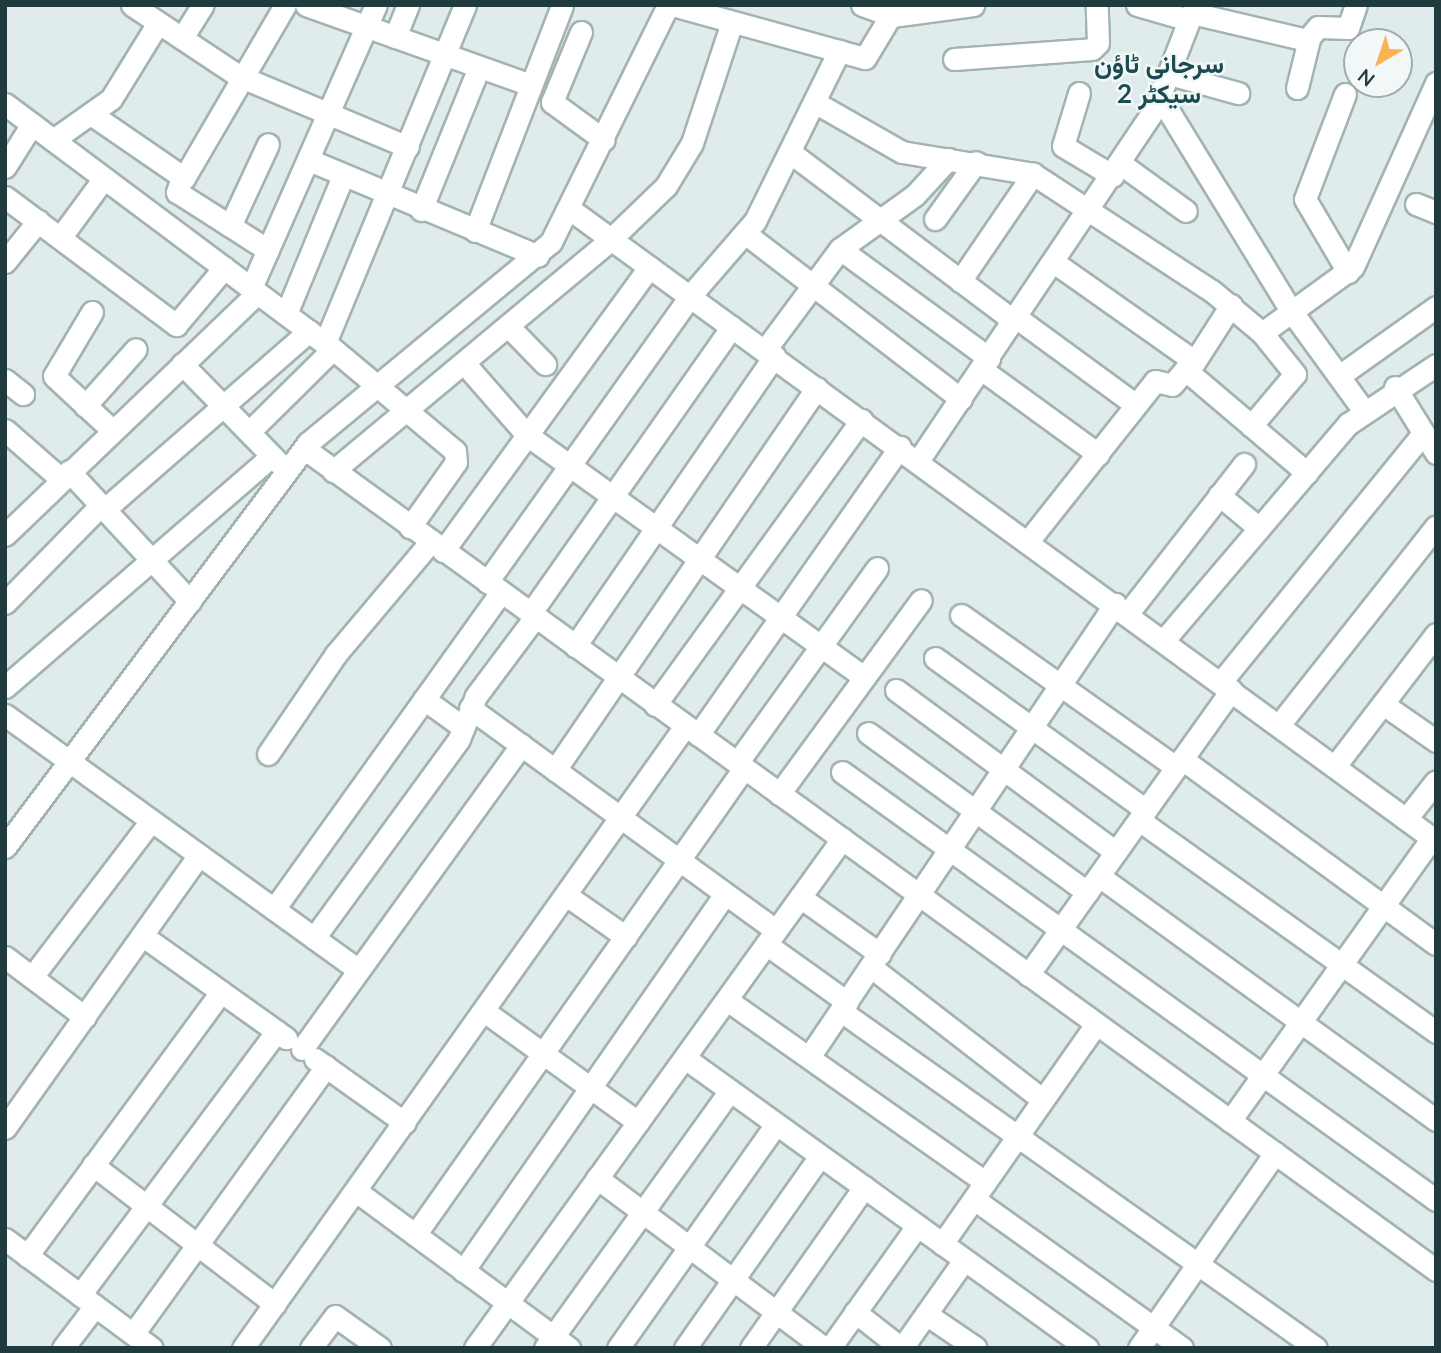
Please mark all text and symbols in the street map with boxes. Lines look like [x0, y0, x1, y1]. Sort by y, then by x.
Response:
north arrow [1343, 28, 1413, 98]
district label: سرجانی ٹاؤن سیکٹر 2 [1094, 48, 1224, 110]
text: N [1353, 65, 1379, 92]

